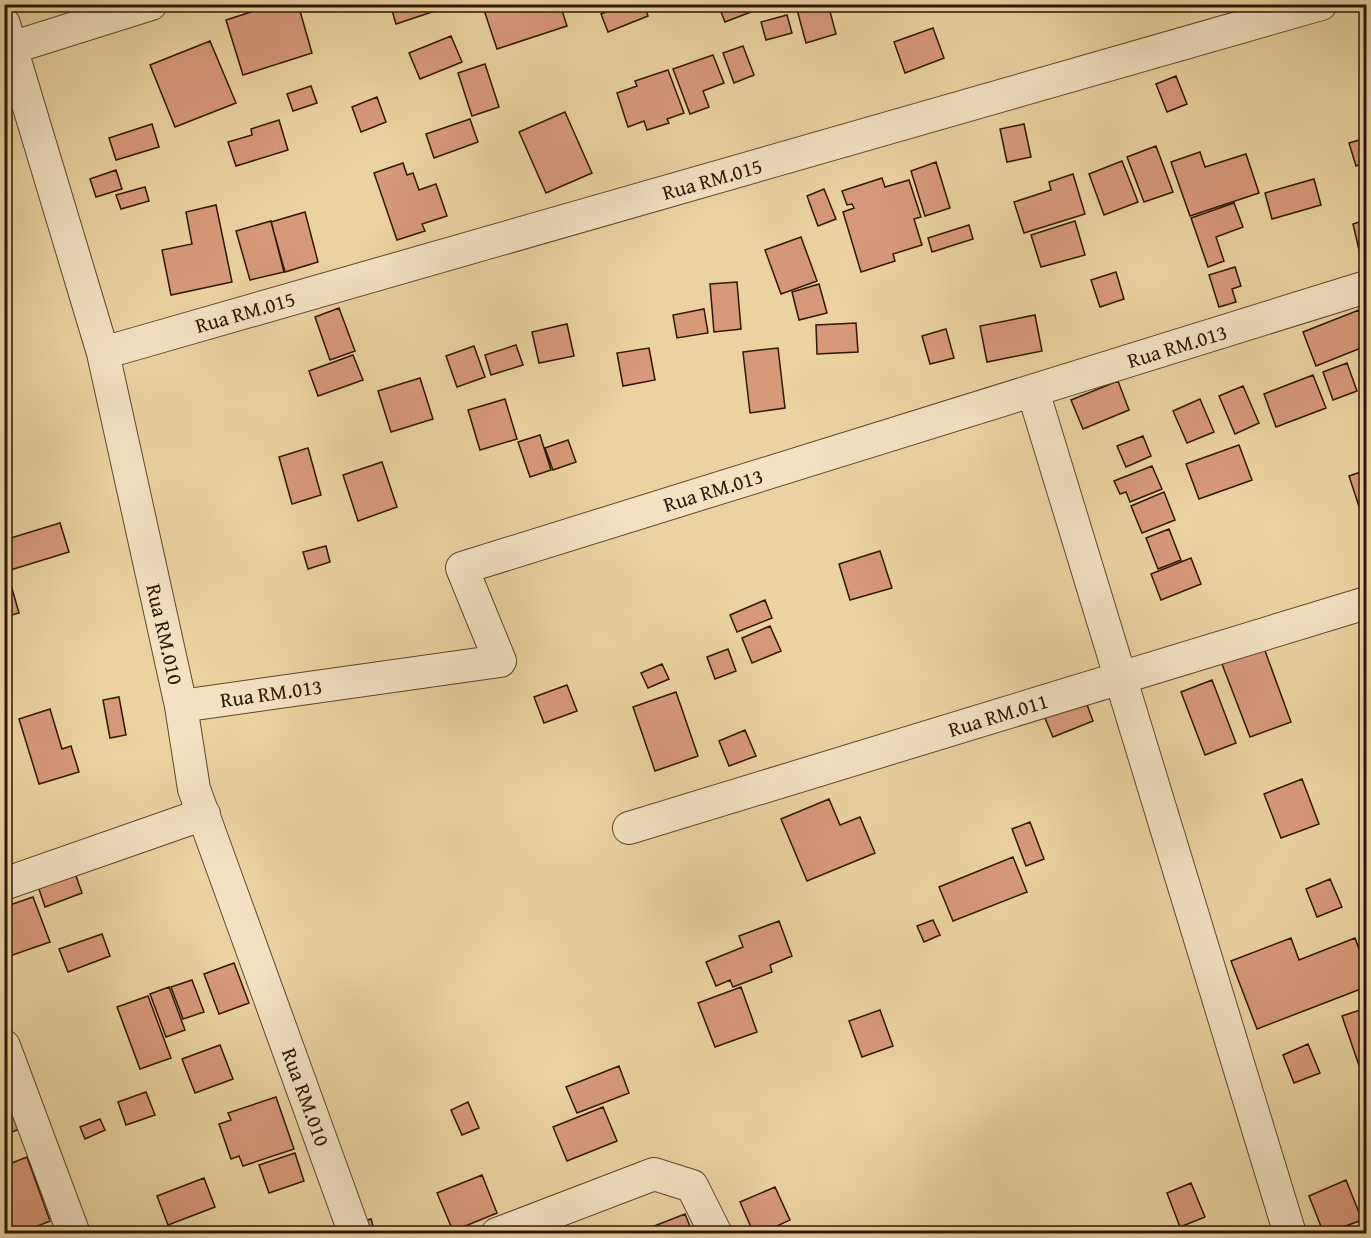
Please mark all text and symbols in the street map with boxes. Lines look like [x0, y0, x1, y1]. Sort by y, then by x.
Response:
street label: Rua RM.015 [658, 150, 766, 208]
street label: Rua RM.015 [191, 283, 299, 341]
street label: Rua RM.013 [1123, 316, 1231, 376]
street label: Rua RM.013 [659, 460, 767, 520]
street label: Rua RM.010 [138, 580, 192, 688]
street label: Rua RM.013 [218, 671, 324, 715]
street label: Rua RM.011 [944, 685, 1052, 745]
street label: Rua RM.010 [274, 1043, 338, 1151]

